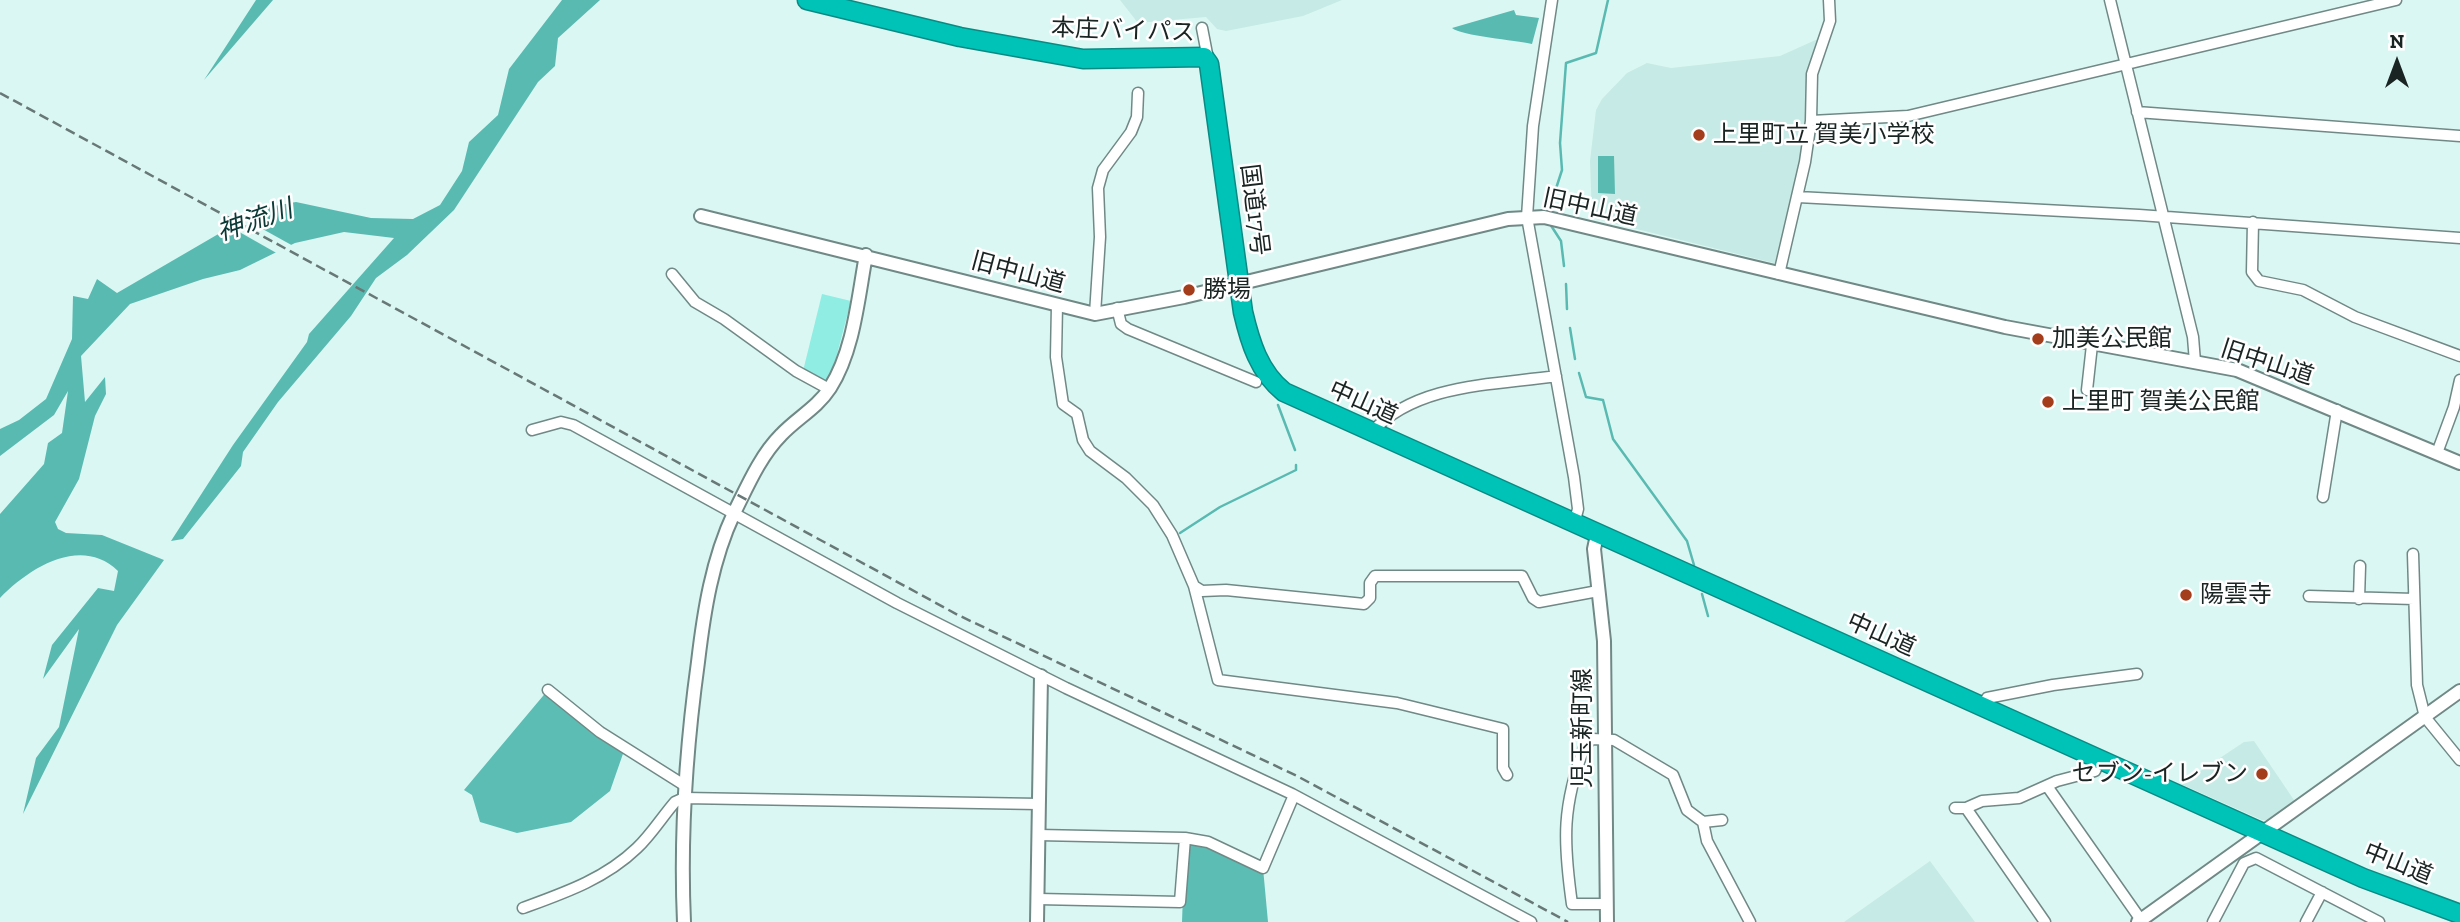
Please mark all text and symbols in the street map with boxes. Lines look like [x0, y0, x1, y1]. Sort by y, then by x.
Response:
street label: 本庄バイパス [1051, 14, 1195, 48]
north arrow [2362, 28, 2432, 98]
text: N [2390, 30, 2404, 53]
place label: 上里町立 賀美小学校 [1713, 121, 1934, 149]
marker: 上里町立 賀美小学校 [1691, 127, 1707, 143]
street label: 国道17号 [1234, 163, 1274, 257]
street label: 旧中山道 [1540, 184, 1640, 232]
water label: 神流川 [213, 194, 297, 248]
street label: 旧中山道 [968, 247, 1068, 299]
place label: 勝場 [1203, 276, 1251, 304]
marker: 勝場 [1181, 282, 1197, 298]
place label: 加美公民館 [2052, 325, 2172, 353]
marker: 加美公民館 [2030, 331, 2046, 347]
street label: 旧中山道 [2217, 334, 2317, 392]
street label: 中山道 [1324, 375, 1402, 431]
place label: 上里町 賀美公民館 [2062, 388, 2259, 416]
marker: 上里町 賀美公民館 [2040, 394, 2056, 410]
place label: 陽雲寺 [2200, 581, 2272, 609]
marker: 陽雲寺 [2178, 587, 2194, 603]
street label: 中山道 [1842, 607, 1920, 663]
street label: 児玉新町線 [1569, 668, 1597, 788]
place label: セブン-イレブン [2072, 760, 2248, 788]
marker: セブン-イレブン [2254, 766, 2270, 782]
street label: 中山道 [2359, 837, 2437, 891]

